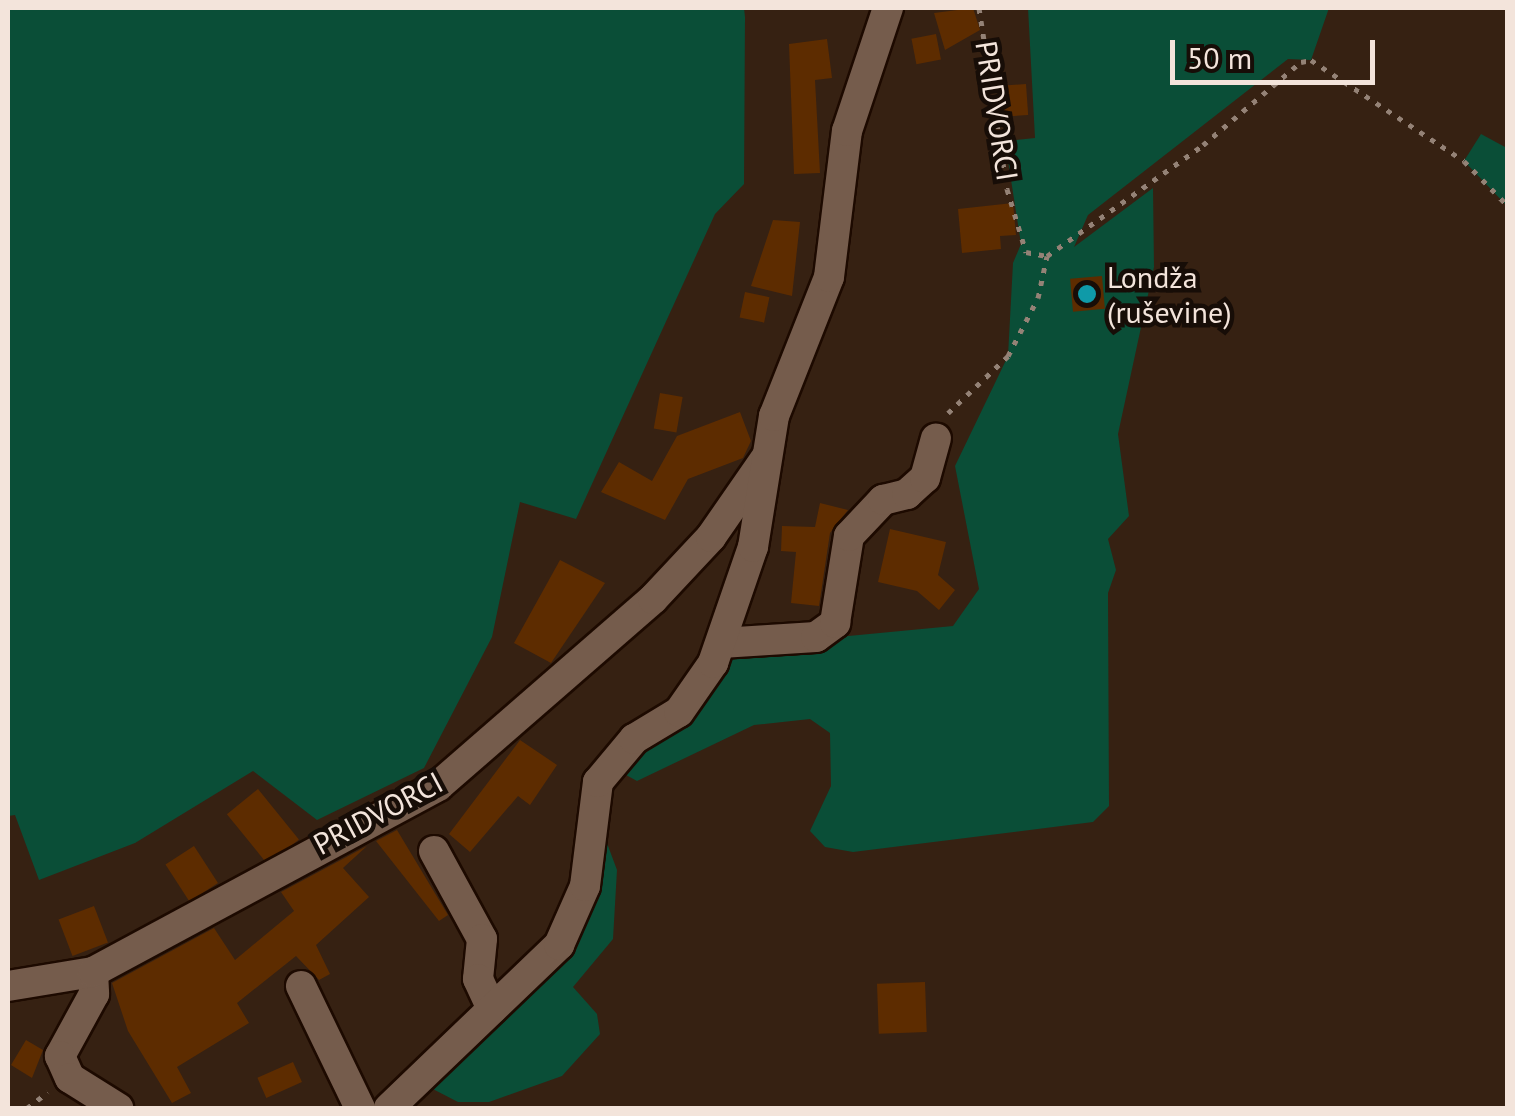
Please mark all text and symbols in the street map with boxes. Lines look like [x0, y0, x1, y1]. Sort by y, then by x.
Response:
scale bar [1175, 20, 1380, 82]
street label: PRIDVORCI [968, 38, 1026, 184]
text: 50 m [1187, 38, 1252, 77]
place label: Londža (ruševine) [1107, 259, 1232, 330]
marker: Londža (ruševine) [1076, 283, 1098, 305]
street label: PRIDVORCI [307, 764, 449, 862]

